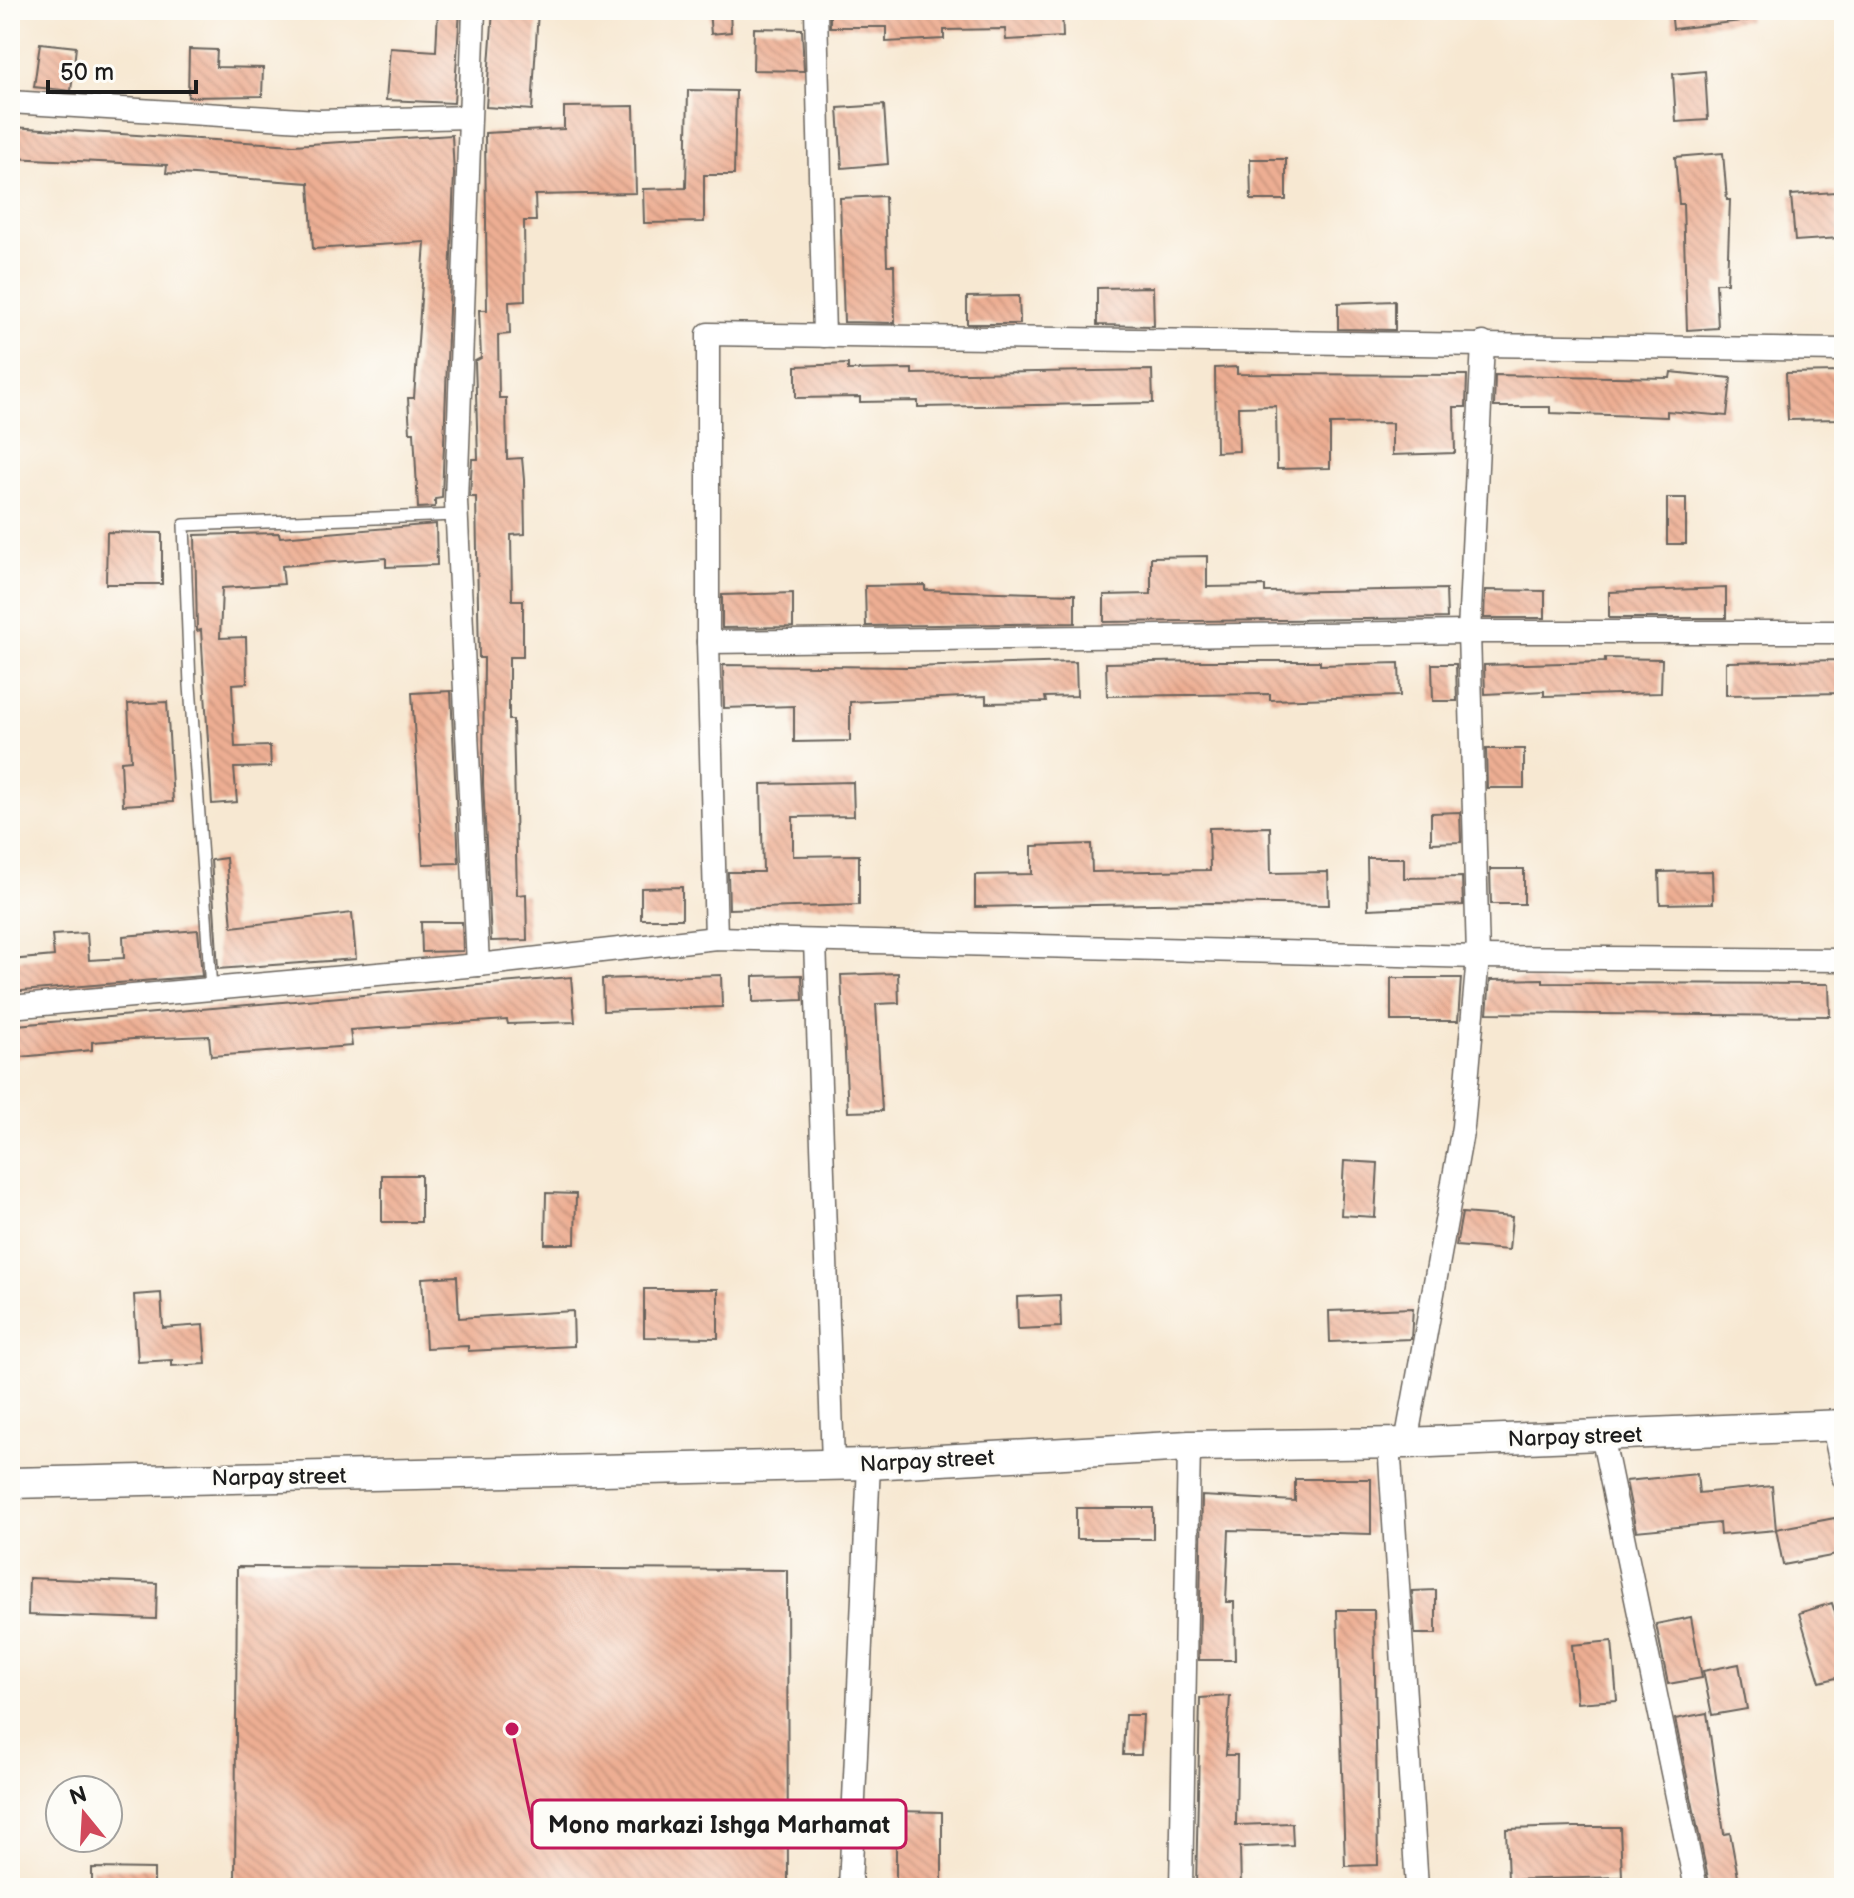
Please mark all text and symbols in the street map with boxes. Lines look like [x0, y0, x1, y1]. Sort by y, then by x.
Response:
scale bar [48, 44, 196, 94]
text: 50 m [60, 58, 114, 87]
street label: Narpay street [1507, 1422, 1643, 1453]
street label: Narpay street [859, 1444, 995, 1479]
street label: Narpay street [211, 1463, 347, 1492]
north arrow [44, 1774, 124, 1854]
text: N [66, 1781, 90, 1812]
callout: Mono markazi Ishga Marhamat [532, 1800, 906, 1848]
text: Mono markazi Ishga Marhamat [548, 1811, 890, 1840]

